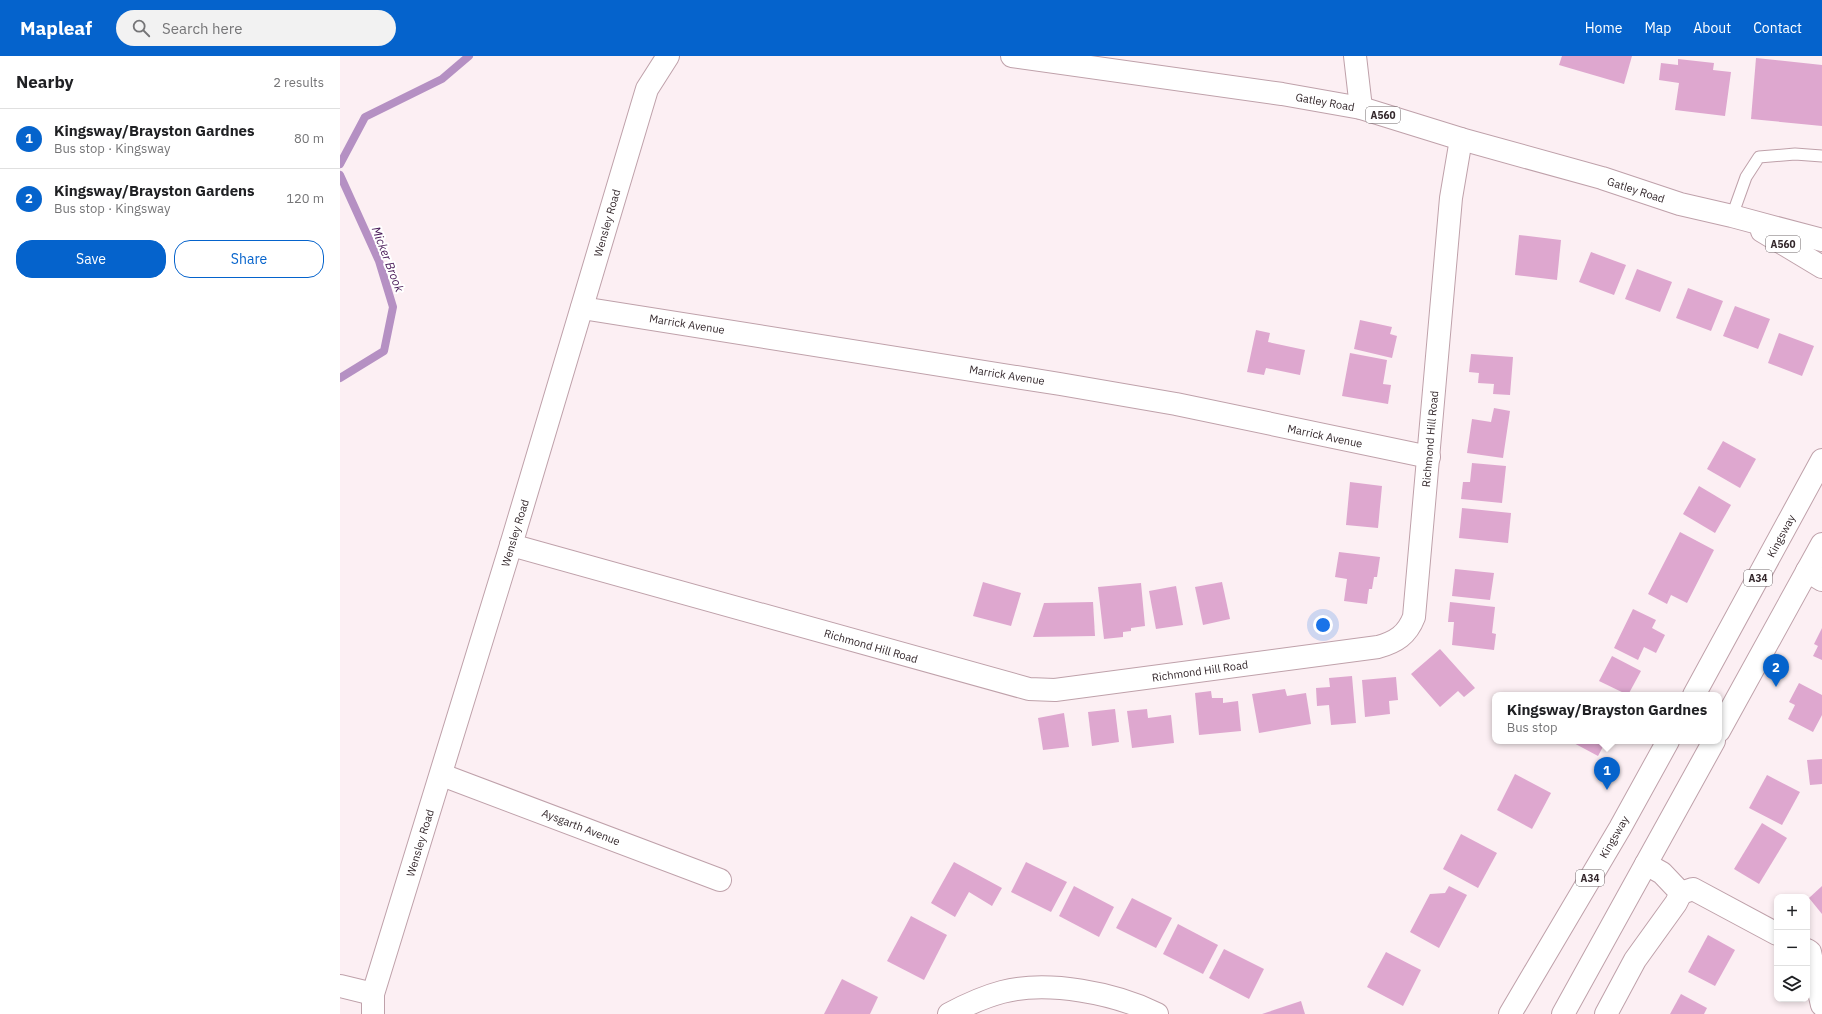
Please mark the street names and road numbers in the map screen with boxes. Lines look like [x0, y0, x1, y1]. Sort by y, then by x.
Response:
street label: Gatley Road [1294, 90, 1356, 114]
road number: A560 [1366, 107, 1400, 123]
street label: Gatley Road [1605, 174, 1667, 206]
street label: Wensley Road [591, 188, 623, 258]
road number: A560 [1766, 236, 1800, 252]
street label: Marrick Avenue [648, 311, 726, 337]
street label: Marrick Avenue [968, 362, 1046, 388]
street label: Richmond Hill Road [1419, 390, 1441, 488]
street label: Marrick Avenue [1286, 421, 1364, 451]
street label: Wensley Road [498, 498, 532, 568]
street label: Kingsway [1764, 512, 1798, 560]
road number: A34 [1744, 570, 1772, 586]
street label: Richmond Hill Road [822, 626, 920, 666]
street label: Richmond Hill Road [1151, 657, 1249, 685]
street label: Aysgarth Avenue [540, 806, 622, 848]
street label: Wensley Road [403, 808, 437, 878]
street label: Kingsway [1596, 813, 1632, 861]
road number: A34 [1576, 870, 1604, 886]

